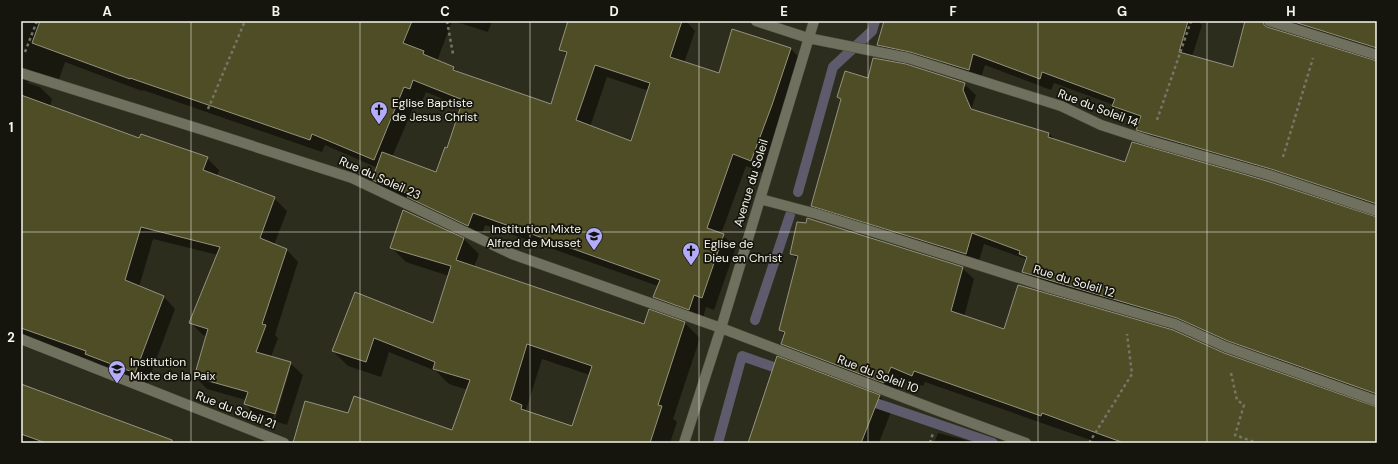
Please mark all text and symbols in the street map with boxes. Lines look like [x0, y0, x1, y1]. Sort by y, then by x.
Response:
text: A [102, 3, 112, 20]
text: B [272, 3, 280, 20]
text: C [440, 3, 450, 20]
text: D [609, 3, 619, 20]
text: E [780, 3, 788, 20]
text: F [949, 3, 957, 20]
text: G [1117, 3, 1127, 20]
text: H [1286, 3, 1296, 20]
street label: Rue du Soleil 14 [1055, 85, 1141, 131]
place label: Eglise Baptiste de Jesus Christ [392, 95, 478, 125]
church icon: Eglise Baptiste de Jesus Christ [369, 100, 389, 125]
text: 1 [9, 119, 13, 136]
street label: Avenue du Soleil [730, 137, 772, 229]
street label: Rue du Soleil 23 [337, 153, 423, 203]
place label: Institution Mixte Alfred de Musset [487, 221, 581, 251]
school or university icon: Institution Mixte Alfred de Musset [584, 226, 604, 251]
place label: Eglise de Dieu en Christ [704, 236, 783, 266]
church icon: Eglise de Dieu en Christ [681, 241, 701, 266]
street label: Rue du Soleil 12 [1031, 261, 1117, 301]
text: 2 [7, 329, 15, 346]
street label: Rue du Soleil 10 [835, 351, 921, 397]
place label: Institution Mixte de la Paix [130, 354, 215, 384]
school or university icon: Institution Mixte de la Paix [107, 359, 127, 384]
street label: Rue du Soleil 21 [194, 387, 278, 433]

